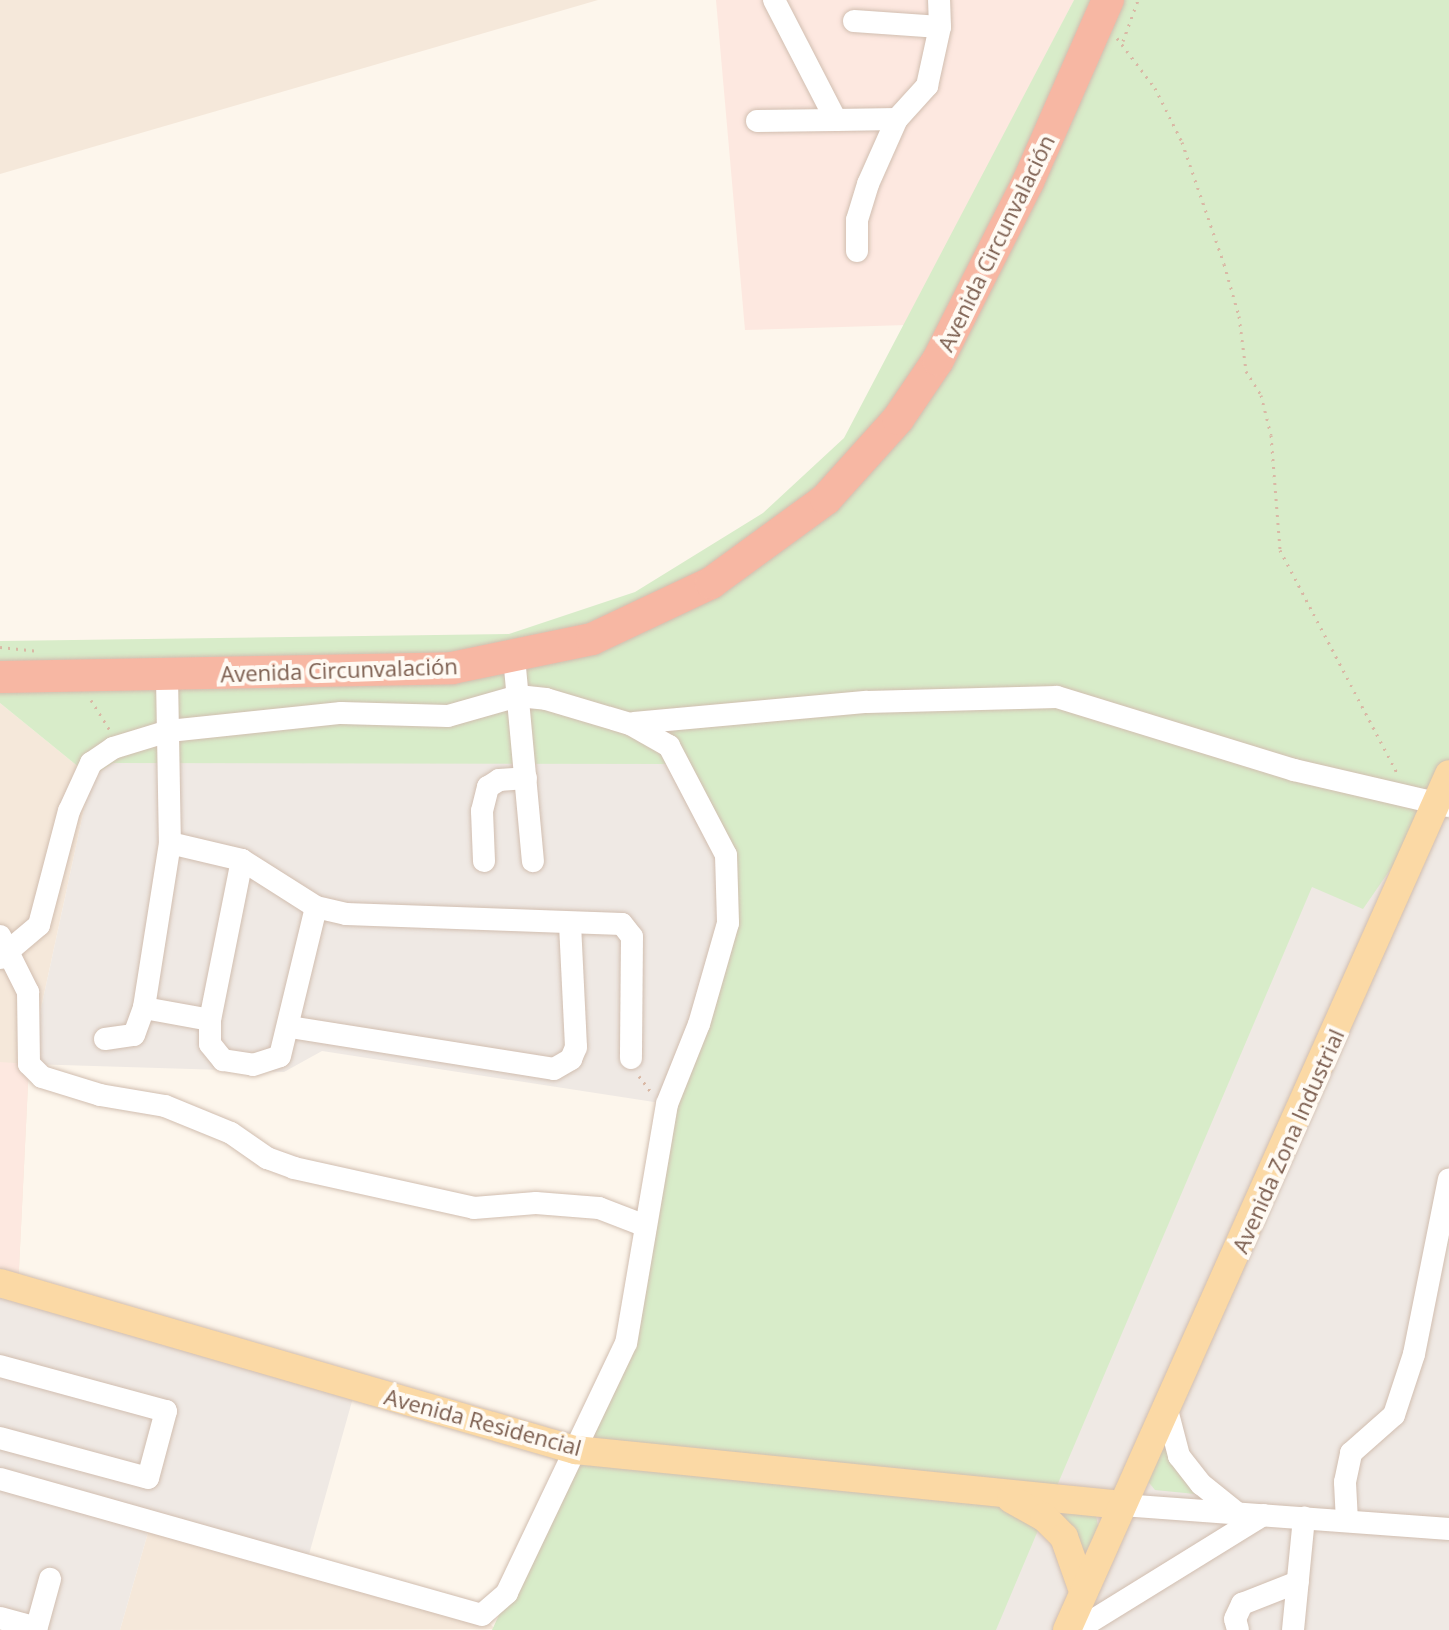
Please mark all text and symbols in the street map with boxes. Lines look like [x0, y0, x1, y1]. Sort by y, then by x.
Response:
street label: Avenida Circunvalación [932, 131, 1060, 355]
street label: Avenida Circunvalación [220, 653, 458, 687]
street label: Avenida Zona Industrial [1227, 1025, 1349, 1257]
street label: Avenida Residencial [382, 1383, 584, 1461]

